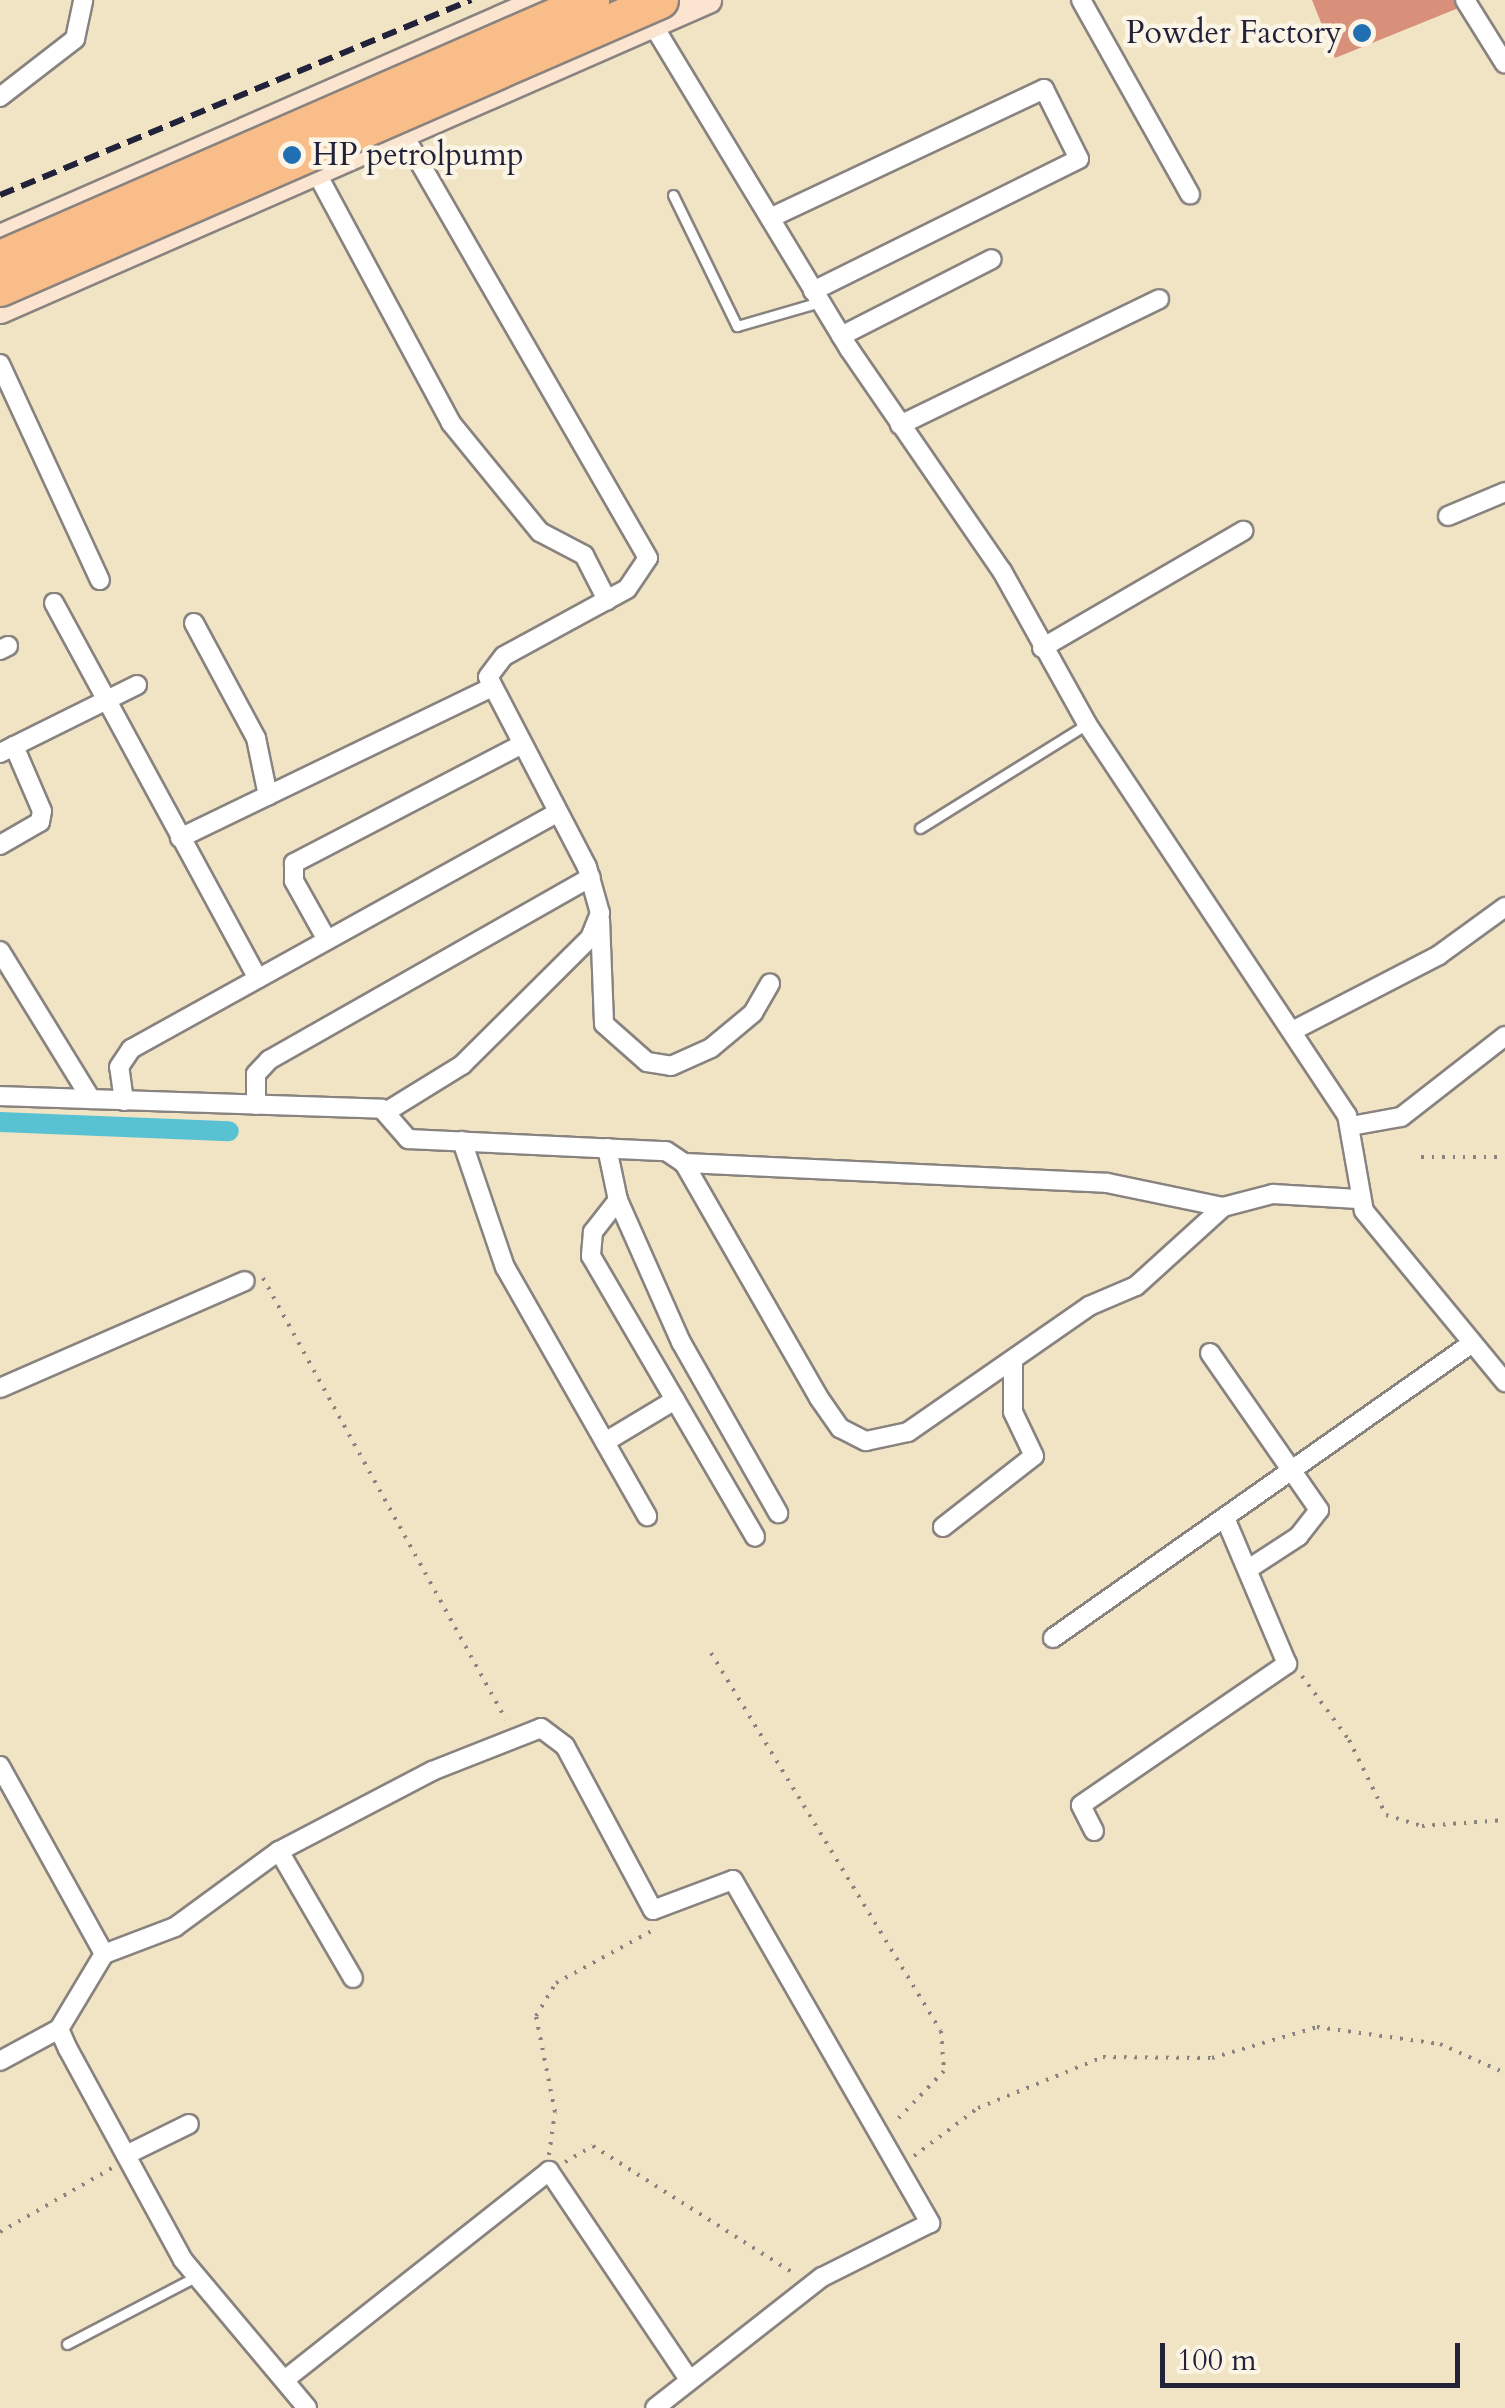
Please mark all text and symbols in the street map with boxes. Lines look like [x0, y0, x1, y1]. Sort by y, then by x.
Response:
place label: Powder Factory [1126, 14, 1342, 52]
marker: Powder Factory [1351, 22, 1373, 44]
place label: HP petrolpump [312, 136, 524, 174]
marker: HP petrolpump [281, 144, 303, 166]
scale bar [1165, 2323, 1465, 2385]
text: 100 m [1177, 2340, 1257, 2381]

